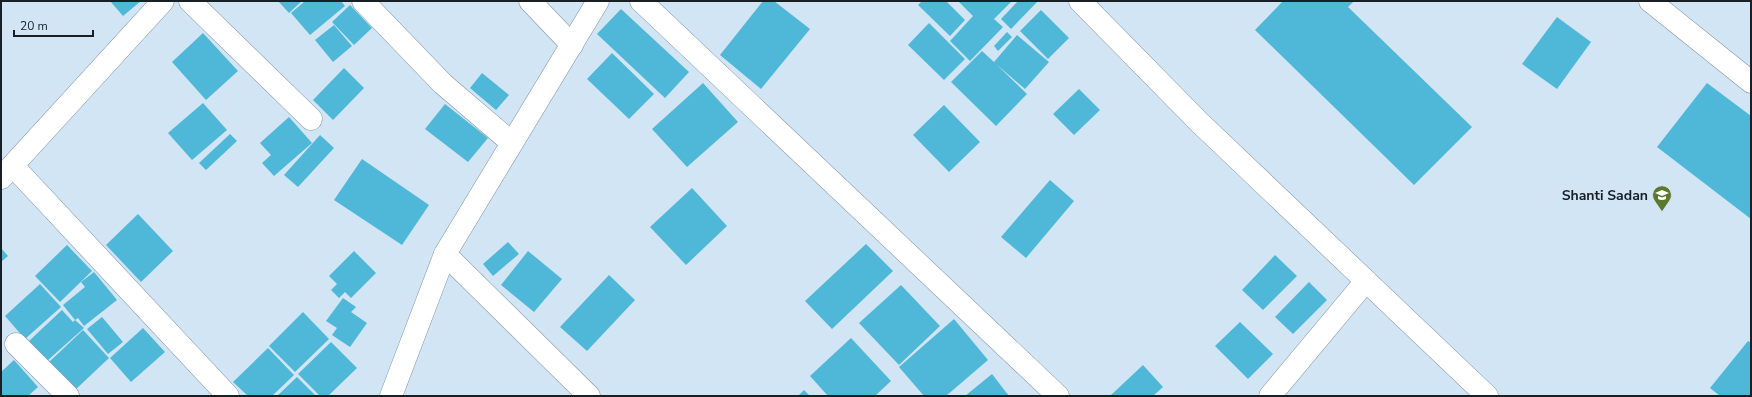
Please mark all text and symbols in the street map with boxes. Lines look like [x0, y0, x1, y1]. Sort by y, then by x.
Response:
scale bar [14, 12, 93, 38]
text: 20 m [20, 18, 48, 34]
school or university icon: Shanti Sadan [1651, 184, 1673, 212]
place label: Shanti Sadan [1562, 186, 1648, 205]

